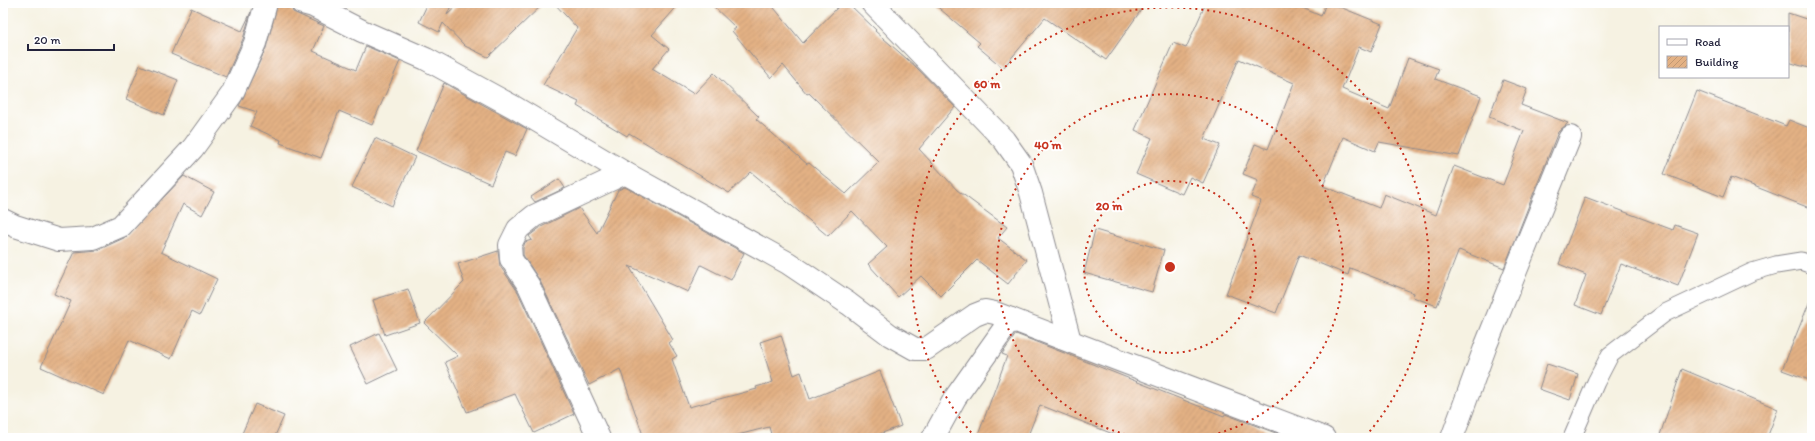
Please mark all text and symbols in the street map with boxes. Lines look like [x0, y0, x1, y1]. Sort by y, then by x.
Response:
scale bar [28, 26, 114, 52]
legend [1659, 26, 1789, 78]
text: 20 m [34, 33, 61, 47]
text: Road [1695, 35, 1721, 49]
text: Building [1695, 55, 1739, 69]
text: 60 m [974, 77, 1001, 91]
text: 40 m [1034, 138, 1063, 152]
text: 20 m [1096, 199, 1123, 213]
centre of rings [1163, 260, 1177, 274]

